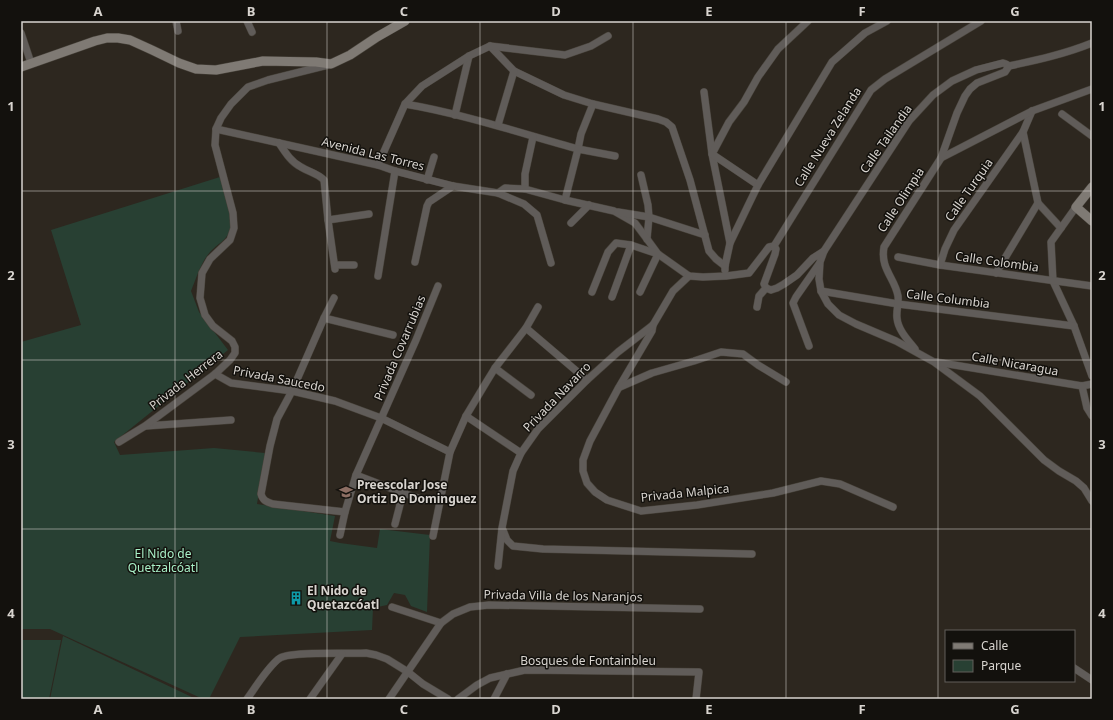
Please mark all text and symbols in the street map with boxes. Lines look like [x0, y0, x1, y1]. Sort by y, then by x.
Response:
text: A [94, 2, 103, 20]
text: B [247, 2, 255, 20]
text: C [400, 2, 408, 20]
text: D [551, 2, 561, 20]
text: E [705, 2, 713, 20]
text: F [858, 2, 866, 20]
text: G [1010, 2, 1020, 20]
street label: Calle Nueva Zelanda [790, 84, 865, 190]
text: 1 [7, 97, 15, 115]
text: 1 [1098, 97, 1106, 115]
street label: Calle Tailandia [856, 101, 916, 177]
street label: Avenida Las Torres [320, 133, 427, 175]
street label: Calle Turquia [941, 155, 997, 225]
street label: Calle Olimpia [873, 164, 928, 236]
street label: Calle Colombia [954, 247, 1040, 276]
text: 2 [7, 266, 15, 284]
text: 2 [1098, 266, 1106, 284]
street label: Calle Columbia [905, 285, 991, 312]
street label: Privada Covarrubias [370, 292, 430, 403]
street label: Privada Herrera [145, 346, 226, 414]
street label: Calle Nicaragua [970, 347, 1060, 380]
street label: Privada Navarro [519, 358, 594, 435]
street label: Privada Saucedo [232, 361, 327, 396]
text: 3 [7, 435, 15, 453]
text: 3 [1098, 435, 1106, 453]
place label: Preescolar Jose Ortiz De Dominguez [357, 476, 477, 507]
street label: Privada Malpica [640, 479, 730, 506]
school or university icon: Preescolar Jose Ortiz De Dominguez [338, 484, 354, 500]
park label: El Nido de Quetzalcóatl [128, 545, 198, 576]
place label: El Nido de Quetazcóatl [307, 582, 379, 613]
street label: Privada Villa de los Naranjos [483, 586, 643, 605]
building icon: El Nido de Quetazcóatl [288, 590, 304, 606]
text: 4 [7, 604, 15, 622]
text: 4 [1098, 604, 1106, 622]
legend [945, 630, 1075, 682]
text: Calle [981, 637, 1009, 654]
street label: Bosques de Fontainbleu [520, 652, 656, 669]
text: Parque [981, 657, 1022, 674]
text: A [94, 700, 103, 718]
text: B [247, 700, 255, 718]
text: C [400, 700, 408, 718]
text: D [551, 700, 561, 718]
text: E [705, 700, 713, 718]
text: F [858, 700, 866, 718]
text: G [1010, 700, 1020, 718]

